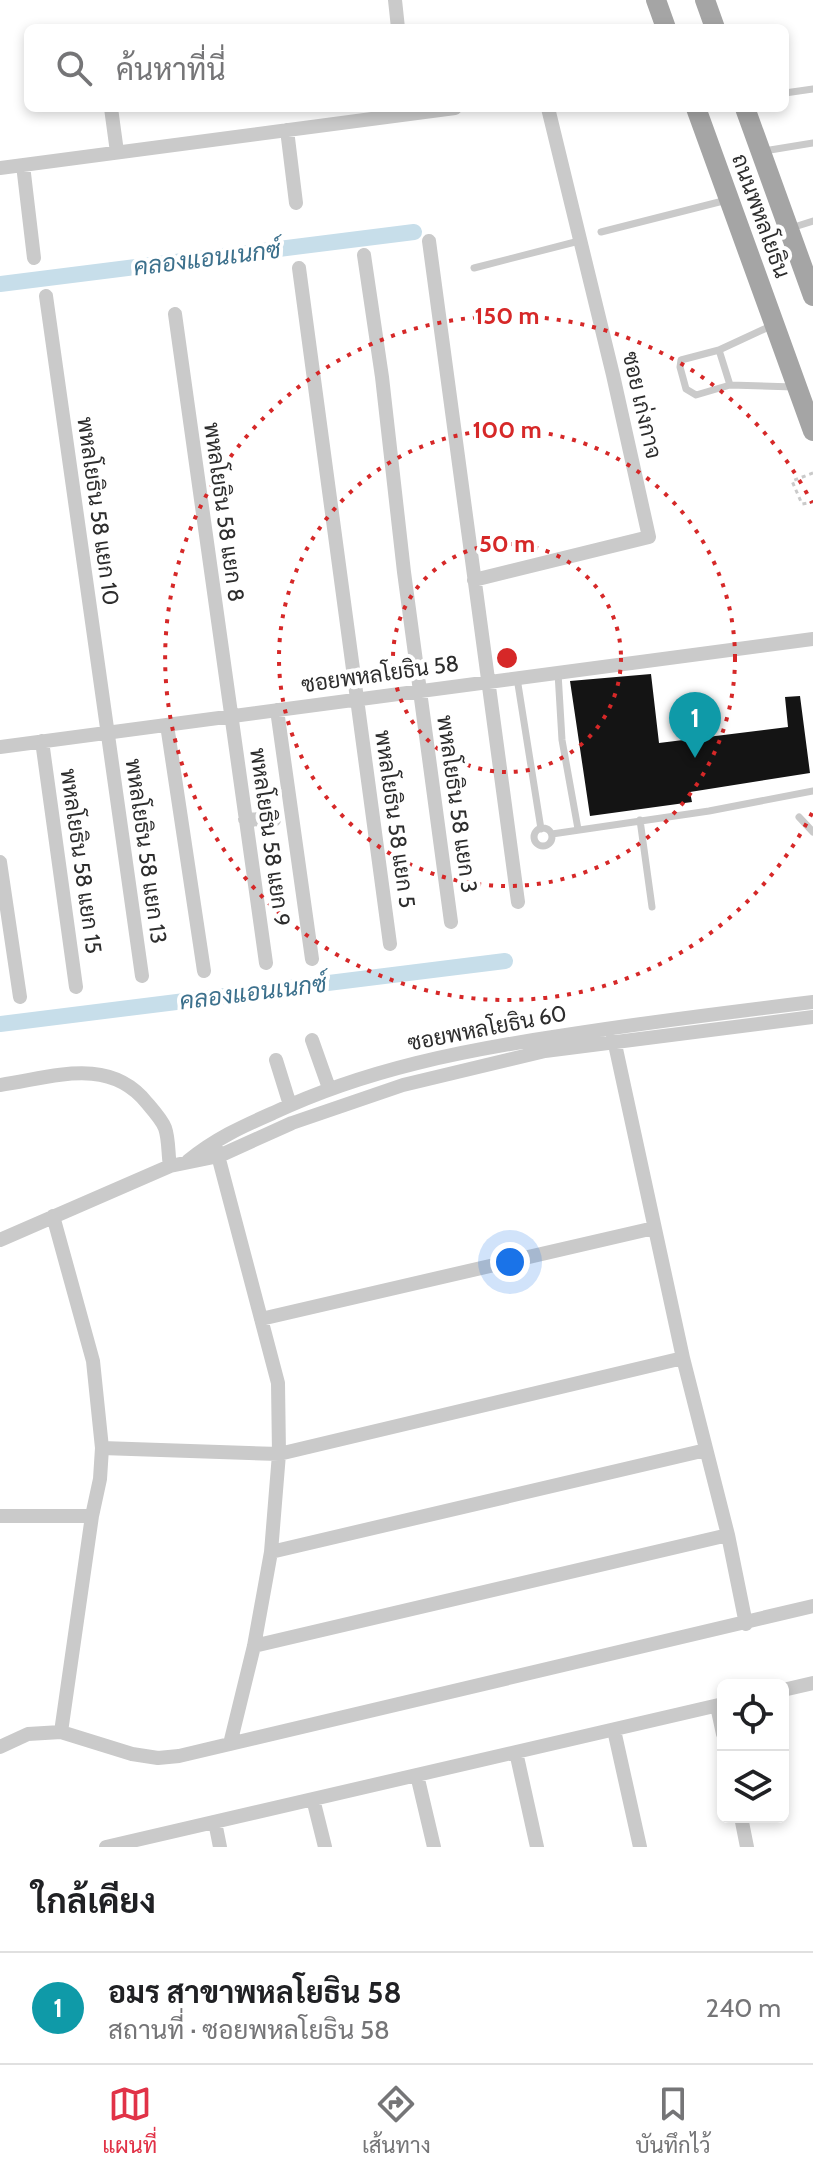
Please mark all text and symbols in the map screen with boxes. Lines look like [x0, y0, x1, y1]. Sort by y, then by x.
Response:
search box [24, 24, 789, 112]
icon: search [52, 46, 96, 90]
text: ค้นหาที่นี่ [116, 51, 226, 88]
street label: ถนนพหลโยธิน [726, 150, 797, 282]
water label: คลองแอนเนกซ์ [132, 233, 285, 281]
text: 150 m [475, 301, 539, 330]
street label: ซอย เก่งกาจ [617, 349, 667, 461]
street label: พหลโยธิน 58 แยก 10 [71, 415, 126, 607]
text: 100 m [472, 415, 542, 444]
street label: พหลโยธิน 58 แยก 8 [198, 420, 251, 603]
text: 50 m [479, 529, 535, 558]
centre of rings [493, 644, 521, 672]
street label: ซอยพหลโยธิน 58 [299, 649, 460, 698]
pin: 1 [669, 692, 721, 758]
street label: พหลโยธิน 58 แยก 3 [431, 713, 484, 895]
street label: พหลโยธิน 58 แยก 5 [369, 728, 422, 910]
street label: พหลโยธิน 58 แยก 9 [244, 746, 297, 928]
street label: พหลโยธิน 58 แยก 13 [120, 757, 173, 945]
street label: พหลโยธิน 58 แยก 15 [55, 767, 108, 955]
water label: คลองแอนเนกซ์ [178, 967, 331, 1015]
street label: ซอยพหลโยธิน 60 [405, 998, 569, 1057]
your location [490, 1242, 530, 1282]
map controls [717, 1679, 789, 1823]
button: locate [717, 1679, 789, 1751]
button: layers [717, 1751, 789, 1823]
text: ใกล้เคียง [32, 1880, 156, 1922]
text: อมร สาขาพหลโยธิน 58 [108, 1974, 402, 2011]
text: 1 [53, 1992, 63, 2024]
text: 240 m [706, 1992, 781, 2024]
text: สถานที่ · ซอยพหลโยธิน 58 [108, 2014, 390, 2046]
tab: แผนที่ [102, 2082, 157, 2159]
tab: เส้นทาง [362, 2082, 431, 2159]
tab: บันทึกไว้ [635, 2082, 711, 2159]

